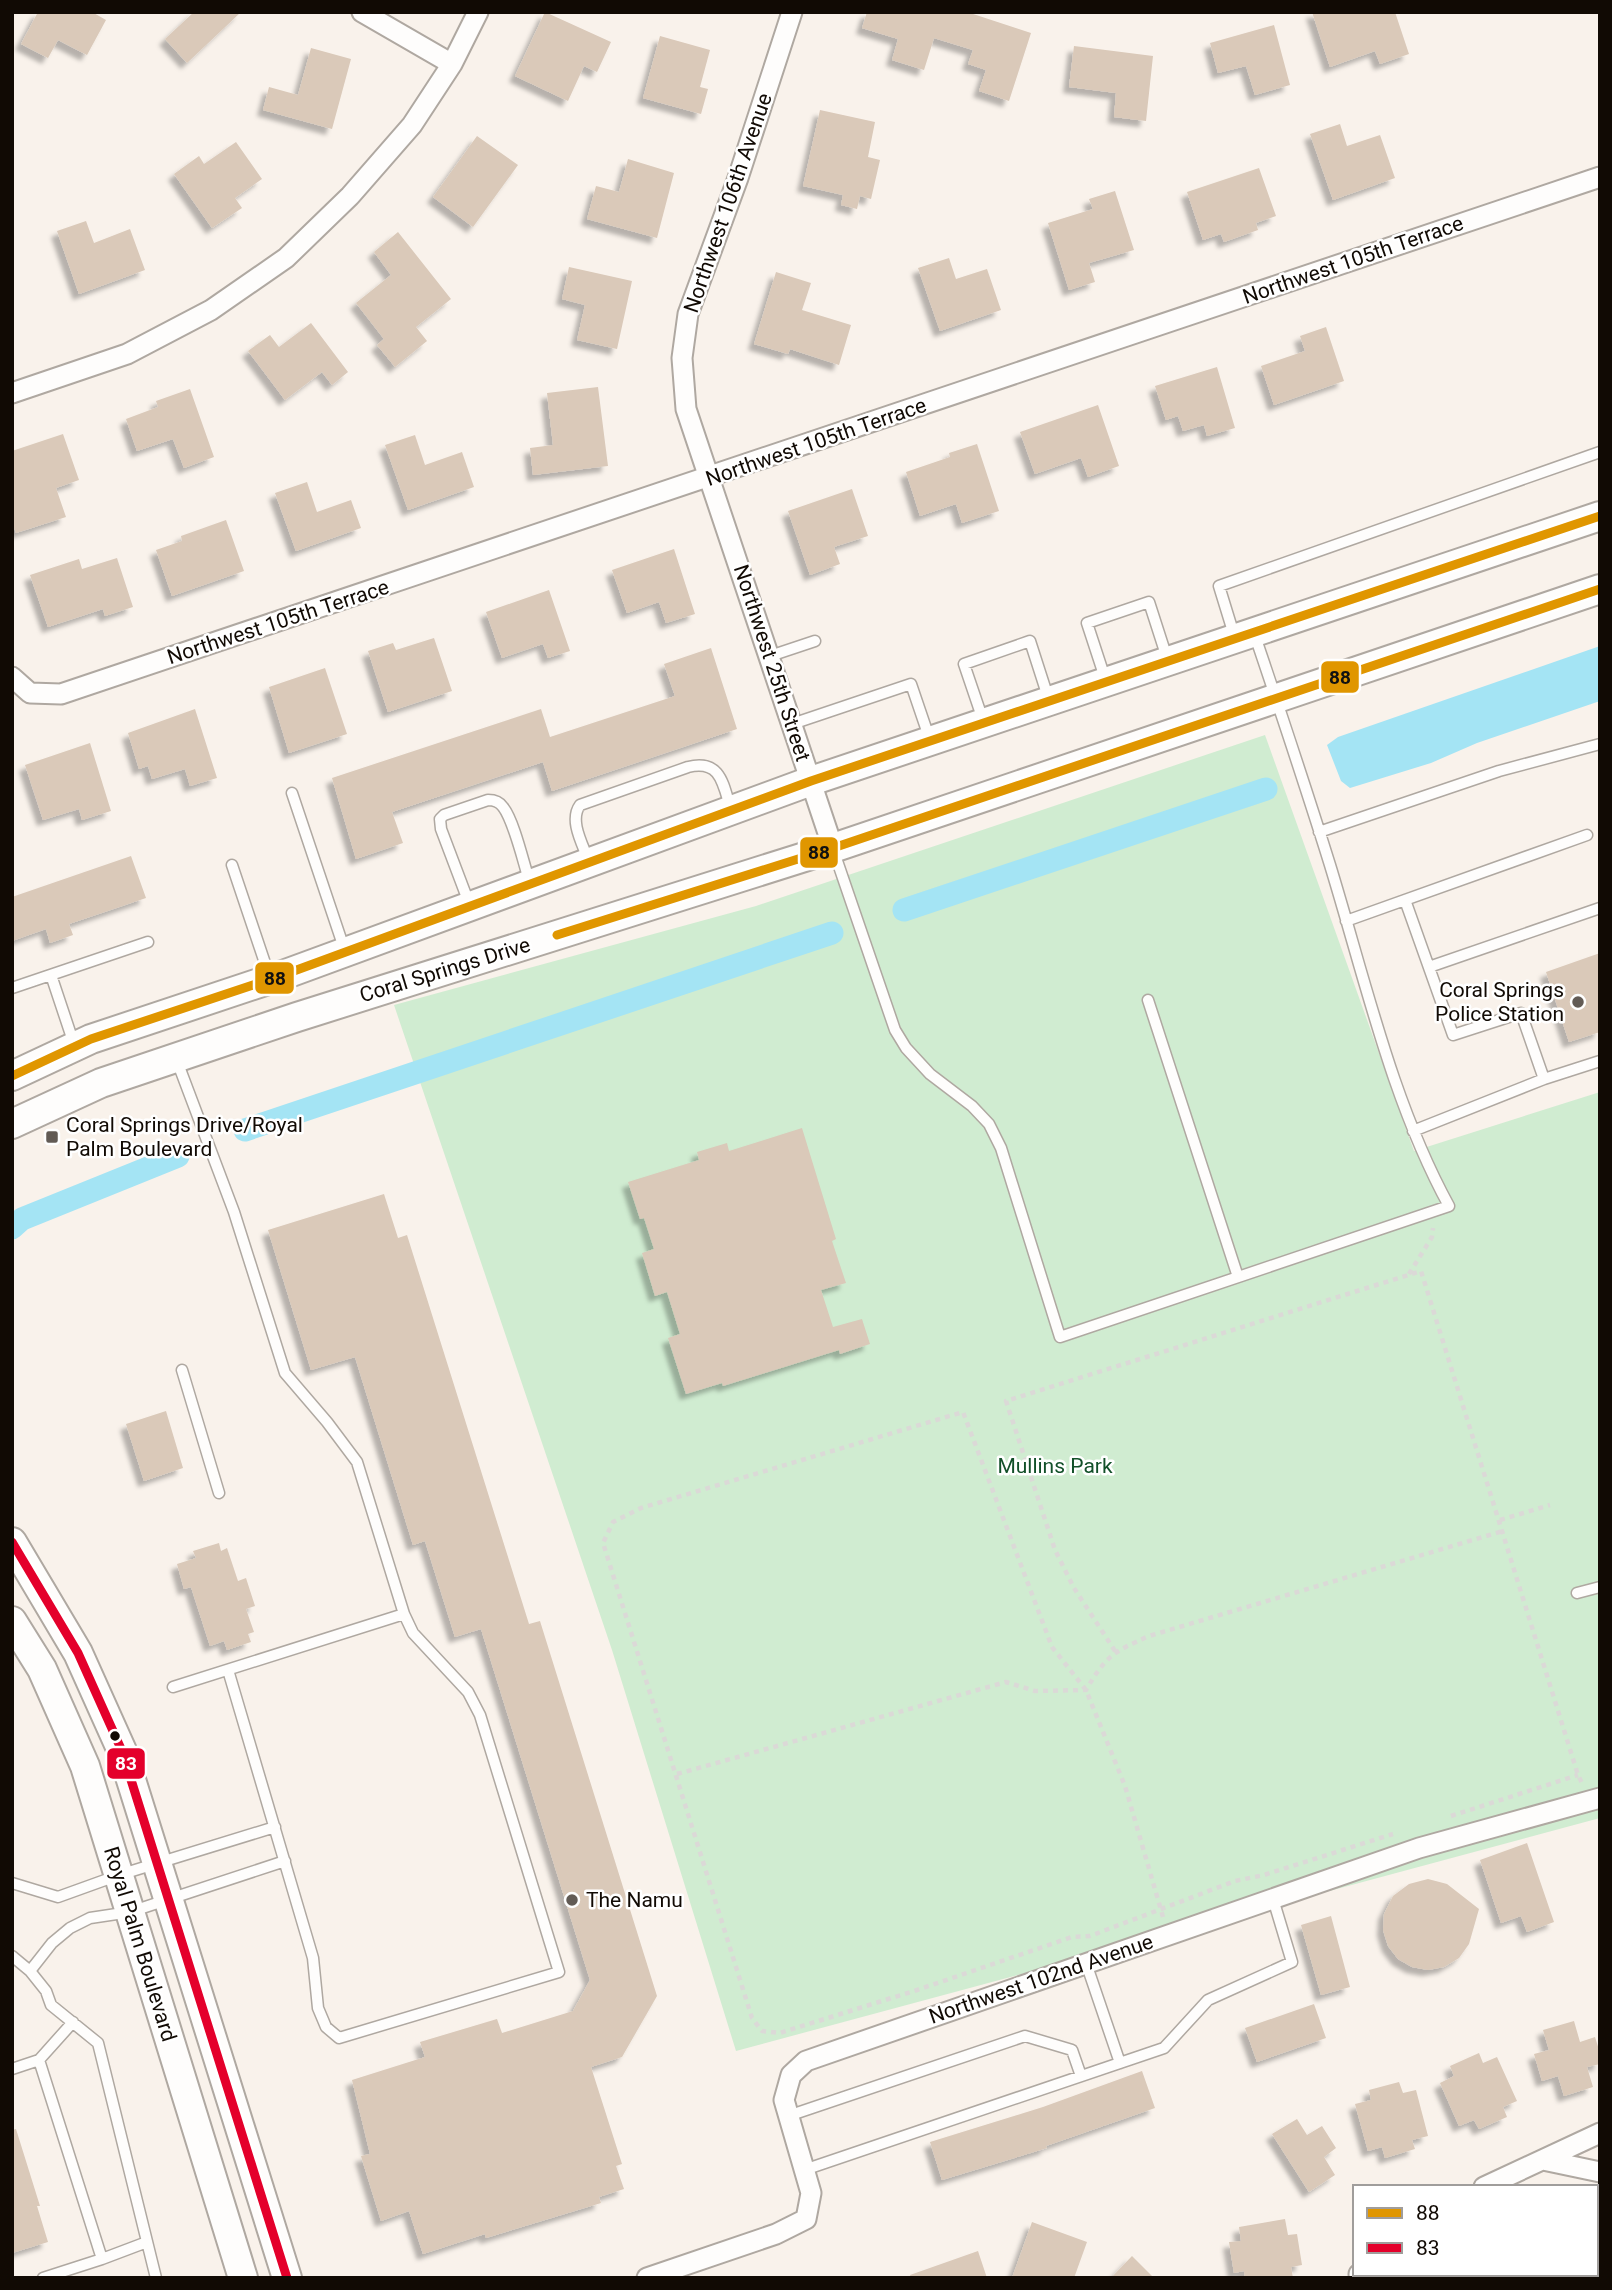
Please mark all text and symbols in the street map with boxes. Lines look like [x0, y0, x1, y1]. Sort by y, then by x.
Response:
street label: Northwest 106th Avenue [679, 90, 777, 316]
street label: Northwest 105th Terrace [1240, 211, 1466, 309]
street label: Northwest 105th Terrace [703, 393, 929, 491]
street label: Northwest 25th Street [729, 562, 815, 765]
street label: Northwest 105th Terrace [164, 575, 392, 669]
line badge: 88 [1320, 660, 1360, 694]
text: 88 [1329, 666, 1351, 689]
line badge: 88 [799, 836, 839, 869]
text: 88 [808, 841, 830, 864]
street label: Coral Springs Drive [357, 933, 533, 1007]
line badge: 88 [254, 961, 295, 995]
text: 88 [264, 967, 286, 990]
place label: Coral Springs Police Station [1435, 978, 1564, 1026]
marker: Coral Springs Police Station [1570, 994, 1586, 1010]
place label: Coral Springs Drive/Royal Palm Boulevard [66, 1113, 303, 1161]
marker: Coral Springs Drive/Royal Palm Boulevard [44, 1129, 60, 1145]
park label: Mullins Park [997, 1454, 1113, 1478]
unlabelled marker [108, 1729, 122, 1743]
line badge: 83 [106, 1747, 146, 1780]
text: 83 [115, 1752, 137, 1775]
street label: Royal Palm Boulevard [99, 1844, 181, 2044]
place label: The Namu [586, 1888, 683, 1912]
marker: The Namu [564, 1892, 580, 1908]
street label: Northwest 102nd Avenue [926, 1929, 1156, 2029]
legend [1353, 2185, 1598, 2276]
text: 88 [1416, 2201, 1440, 2225]
text: 83 [1416, 2236, 1440, 2260]

